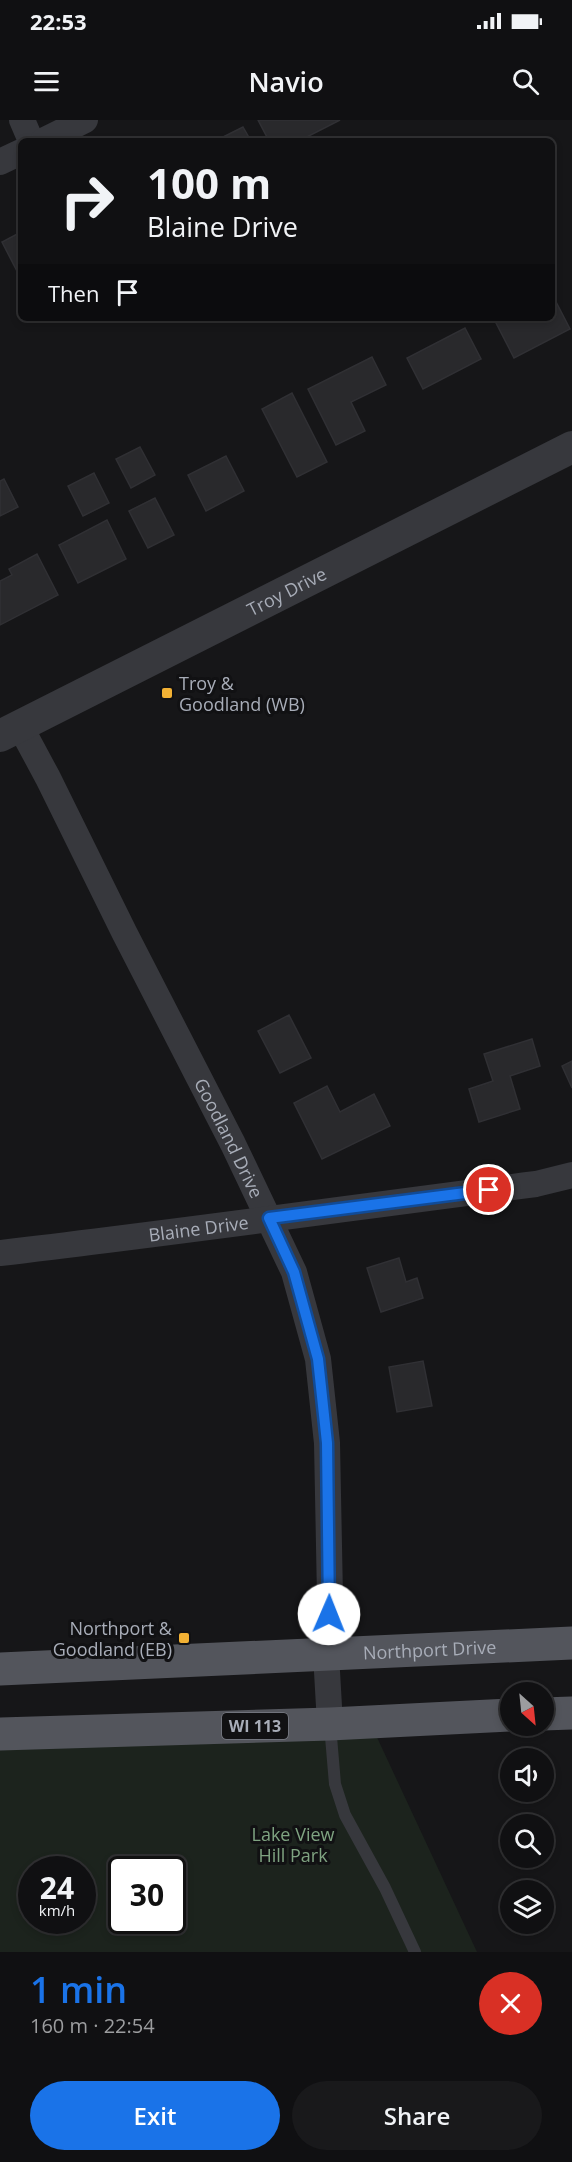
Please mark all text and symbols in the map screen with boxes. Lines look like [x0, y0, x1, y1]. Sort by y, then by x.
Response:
text: 22:53 [30, 6, 87, 36]
text: Navio [248, 63, 324, 100]
icon: menu [30, 65, 63, 98]
icon: search [509, 65, 542, 98]
text: 100 m [147, 154, 271, 211]
icon: right [48, 162, 126, 240]
text: Blaine Drive [147, 208, 298, 245]
icon: arrive [111, 276, 144, 309]
text: Then [48, 278, 99, 308]
street label: Troy Drive [243, 561, 330, 621]
place label: Troy & Goodland (WB) [179, 671, 305, 716]
marker: Troy & Goodland (WB) [160, 686, 174, 700]
street label: Goodland Drive [189, 1074, 269, 1202]
pin [463, 1164, 514, 1215]
icon: arrive [472, 1173, 505, 1206]
street label: Blaine Drive [147, 1210, 250, 1247]
position arrow [297, 1582, 361, 1646]
place label: Northport & Goodland (EB) [53, 1616, 173, 1661]
marker: Northport & Goodland (EB) [177, 1631, 191, 1645]
street label: Northport Drive [362, 1634, 497, 1664]
north arrow [500, 1682, 554, 1736]
map controls [500, 1682, 554, 1934]
road number: WI 113 [222, 1713, 288, 1739]
button: sound [500, 1748, 554, 1802]
button: search [500, 1814, 554, 1868]
park label: Lake View Hill Park [252, 1822, 335, 1867]
speed limit sign: 30 [108, 1856, 186, 1934]
text: 24 [40, 1867, 74, 1908]
button: layers [500, 1880, 554, 1934]
text: km/h [39, 1900, 75, 1920]
text: 1 min [30, 1965, 127, 2014]
button: close [479, 1972, 542, 2035]
text: 160 m · 22:54 [30, 2012, 155, 2039]
button: Exit [30, 2081, 280, 2150]
button: Share [292, 2081, 542, 2150]

